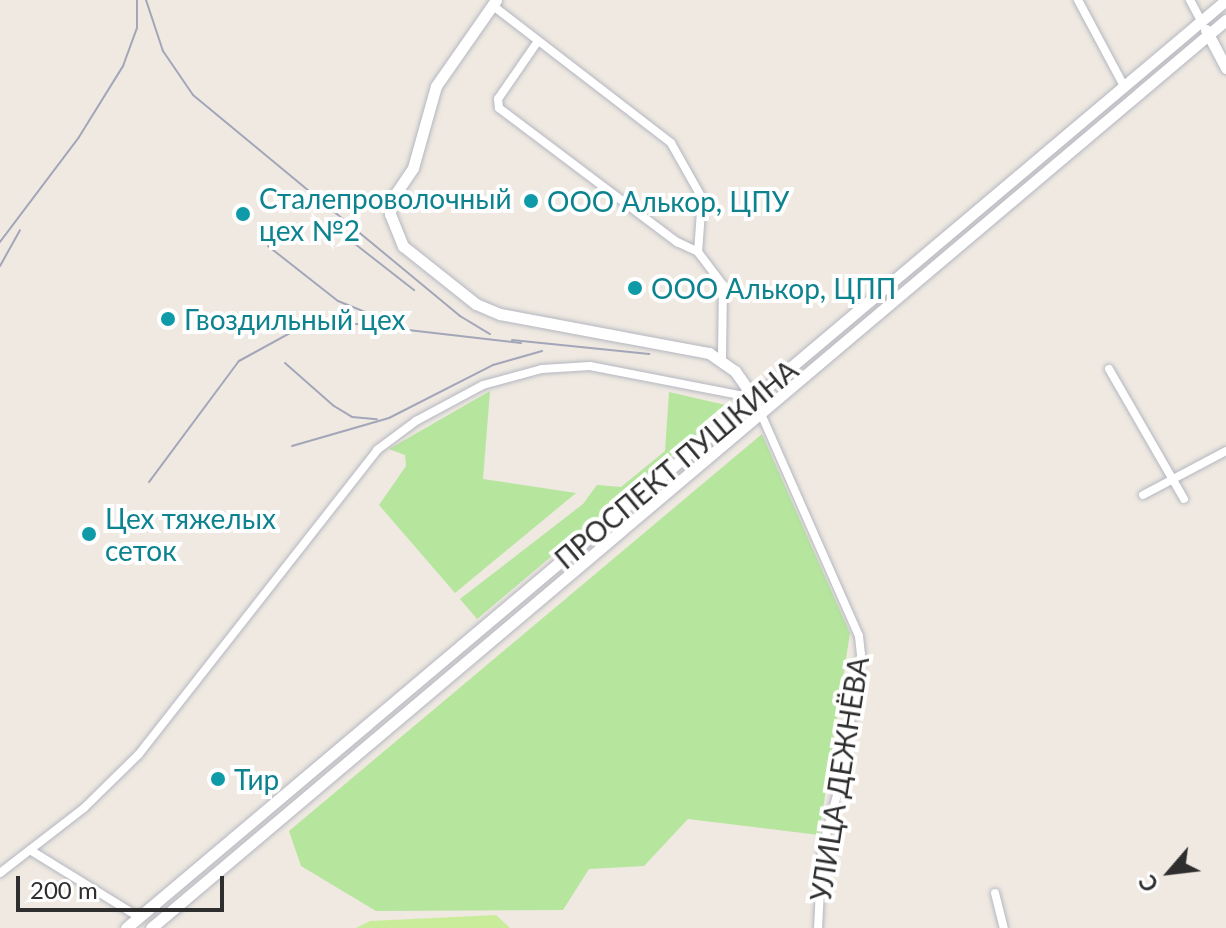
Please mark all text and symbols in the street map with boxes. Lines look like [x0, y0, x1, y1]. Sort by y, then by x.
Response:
place label: Сталепроволочный цех №2 [259, 181, 512, 247]
place label: ООО Алькор, ЦПУ [547, 184, 789, 218]
marker: ООО Алькор, ЦПУ [522, 192, 540, 210]
marker: Сталепроволочный цех №2 [234, 205, 252, 223]
place label: ООО Алькор, ЦПП [651, 271, 896, 305]
marker: ООО Алькор, ЦПП [626, 279, 644, 297]
place label: Гвоздильный цех [184, 302, 405, 336]
marker: Гвоздильный цех [159, 310, 177, 328]
street label: ПРОСПЕКТ ПУШКИНА [548, 353, 804, 575]
place label: Цех тяжелых сеток [105, 501, 276, 567]
marker: Цех тяжелых сеток [80, 525, 98, 543]
street label: УЛИЦА ДЕЖНЁВА [803, 654, 875, 904]
place label: Тир [234, 762, 279, 796]
marker: Тир [209, 770, 227, 788]
north arrow [1130, 832, 1210, 912]
scale bar [20, 860, 228, 910]
text: С [1133, 871, 1164, 896]
text: 200 m [30, 875, 98, 904]

